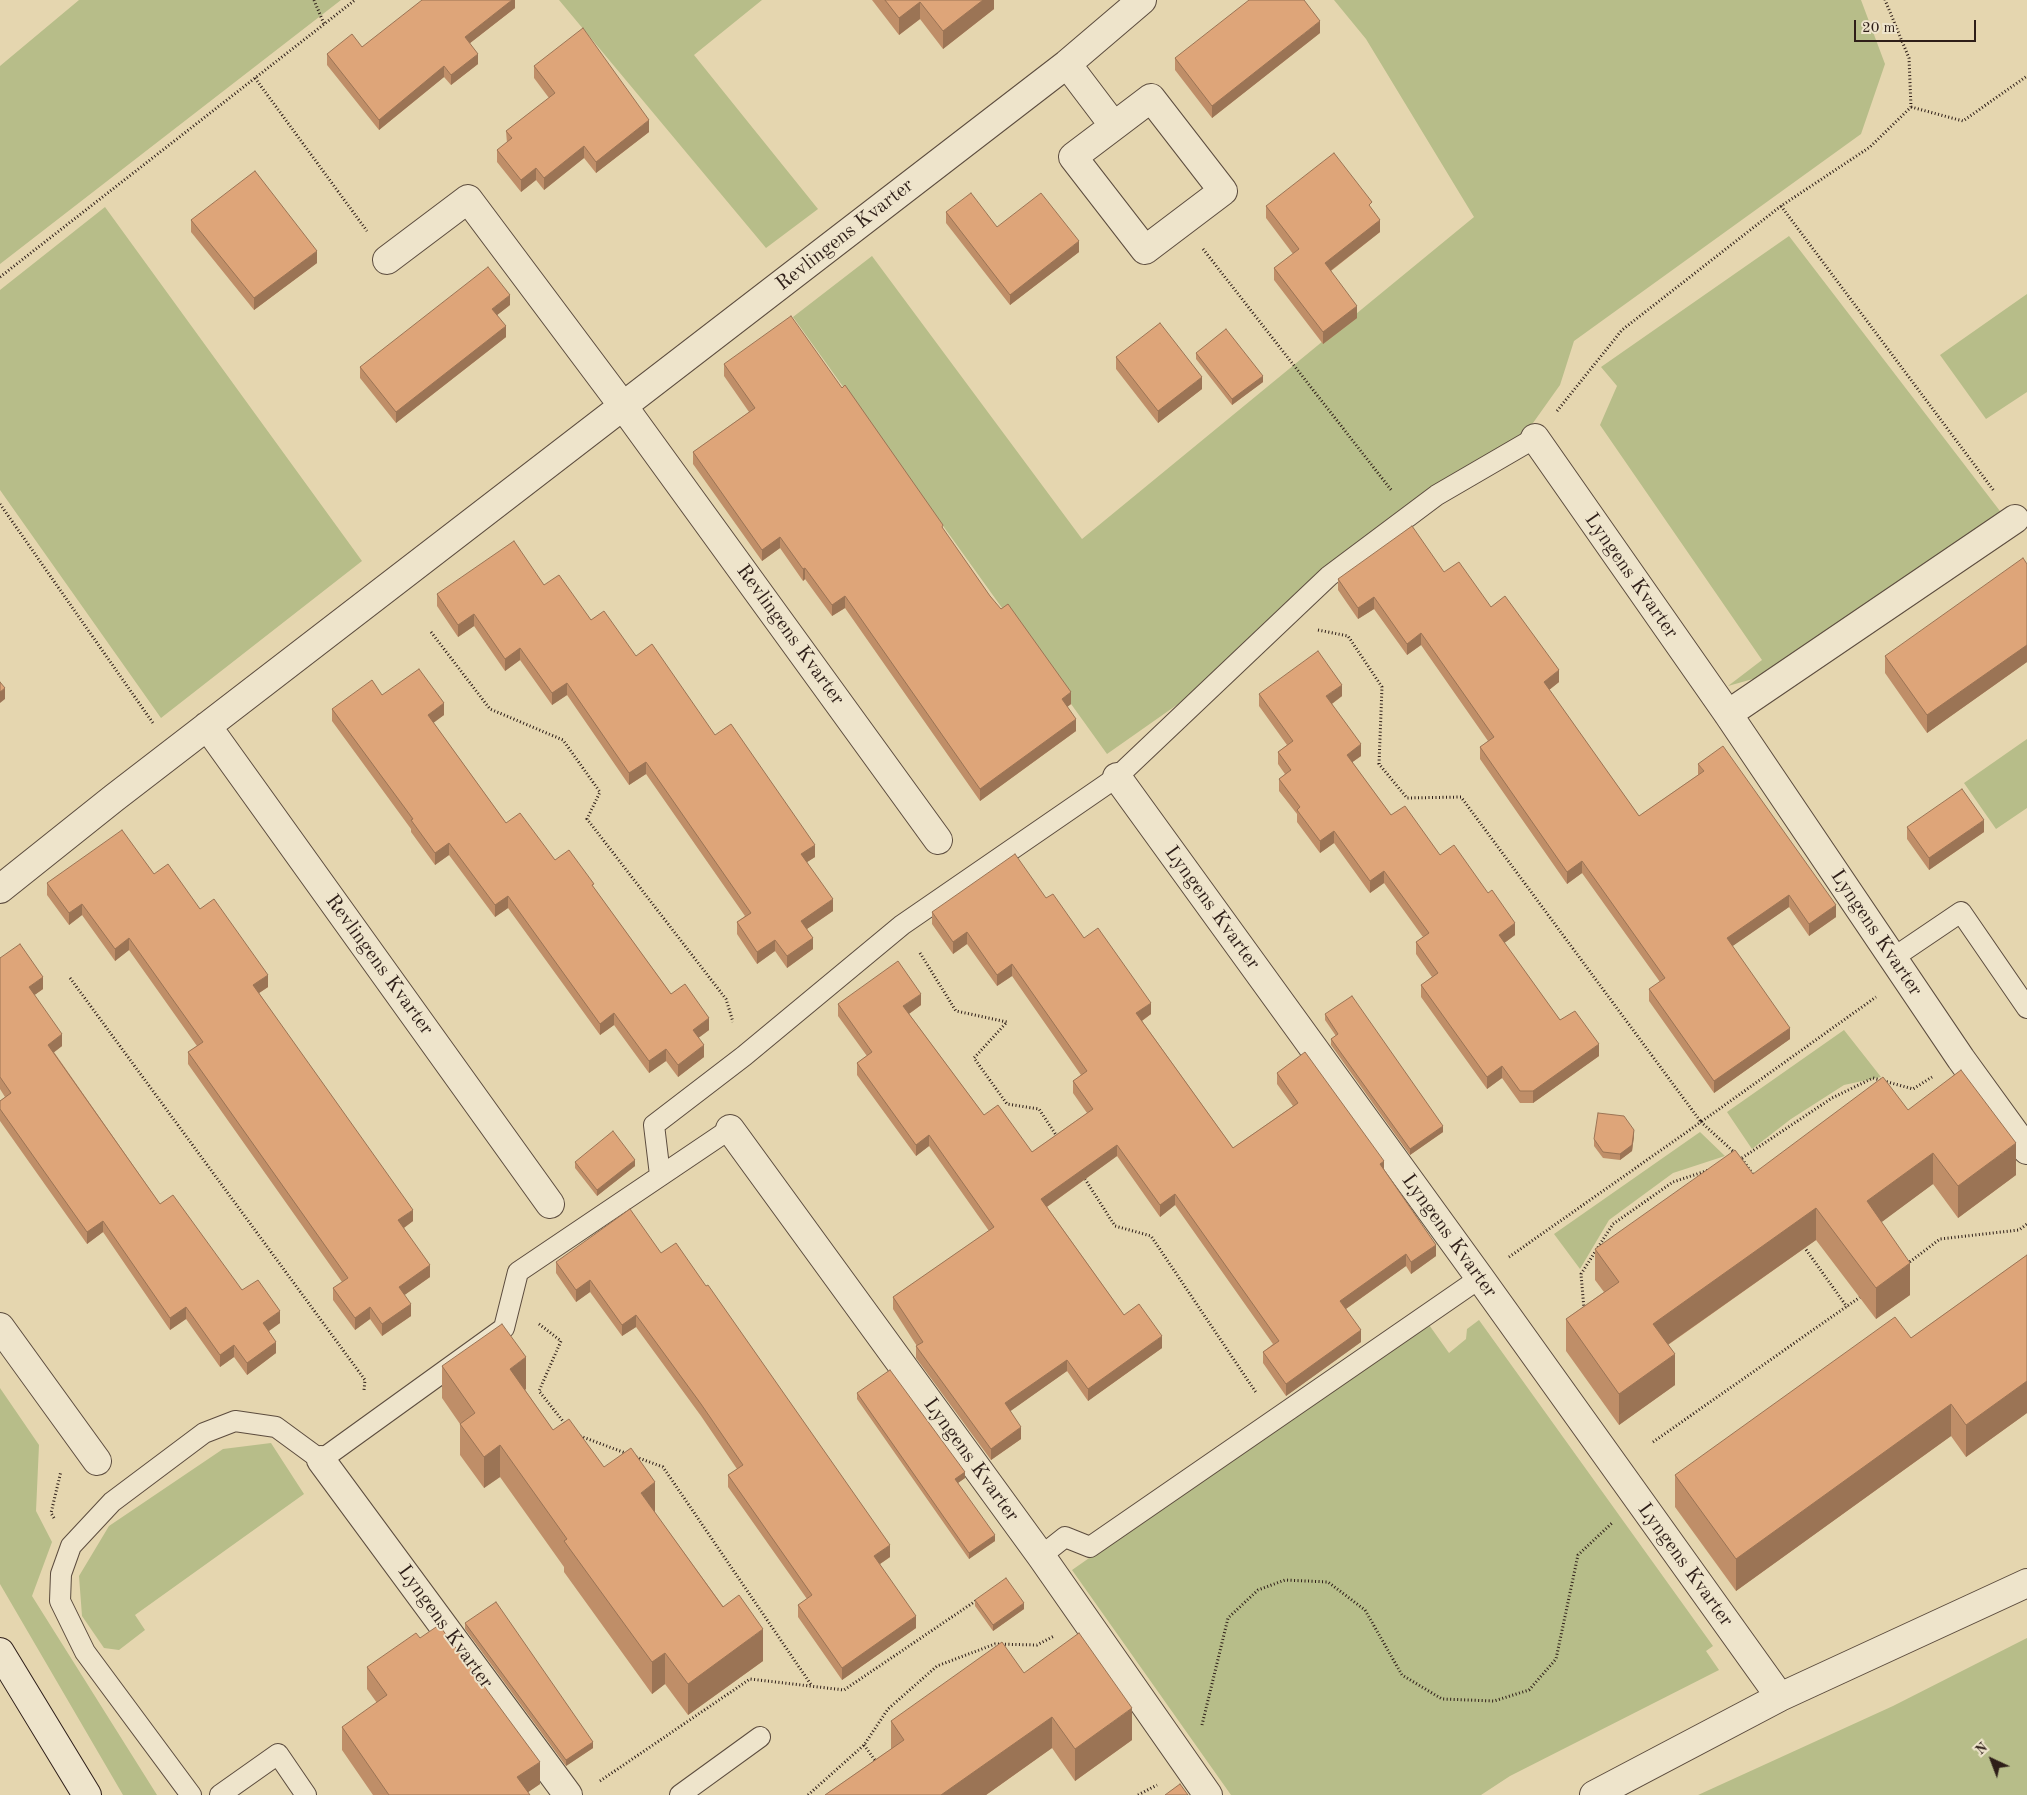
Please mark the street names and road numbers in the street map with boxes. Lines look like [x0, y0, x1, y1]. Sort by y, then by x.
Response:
street label: Revlingens Kvarter [771, 174, 919, 296]
street label: Lyngens Kvarter [1579, 509, 1683, 643]
street label: Revlingens Kvarter [731, 560, 849, 710]
street label: Lyngens Kvarter [1159, 841, 1265, 975]
street label: Lyngens Kvarter [1825, 865, 1927, 1001]
street label: Revlingens Kvarter [320, 890, 438, 1040]
street label: Lyngens Kvarter [1396, 1169, 1502, 1303]
street label: Lyngens Kvarter [918, 1393, 1024, 1527]
street label: Lyngens Kvarter [1632, 1498, 1738, 1632]
street label: Lyngens Kvarter [392, 1560, 498, 1694]

